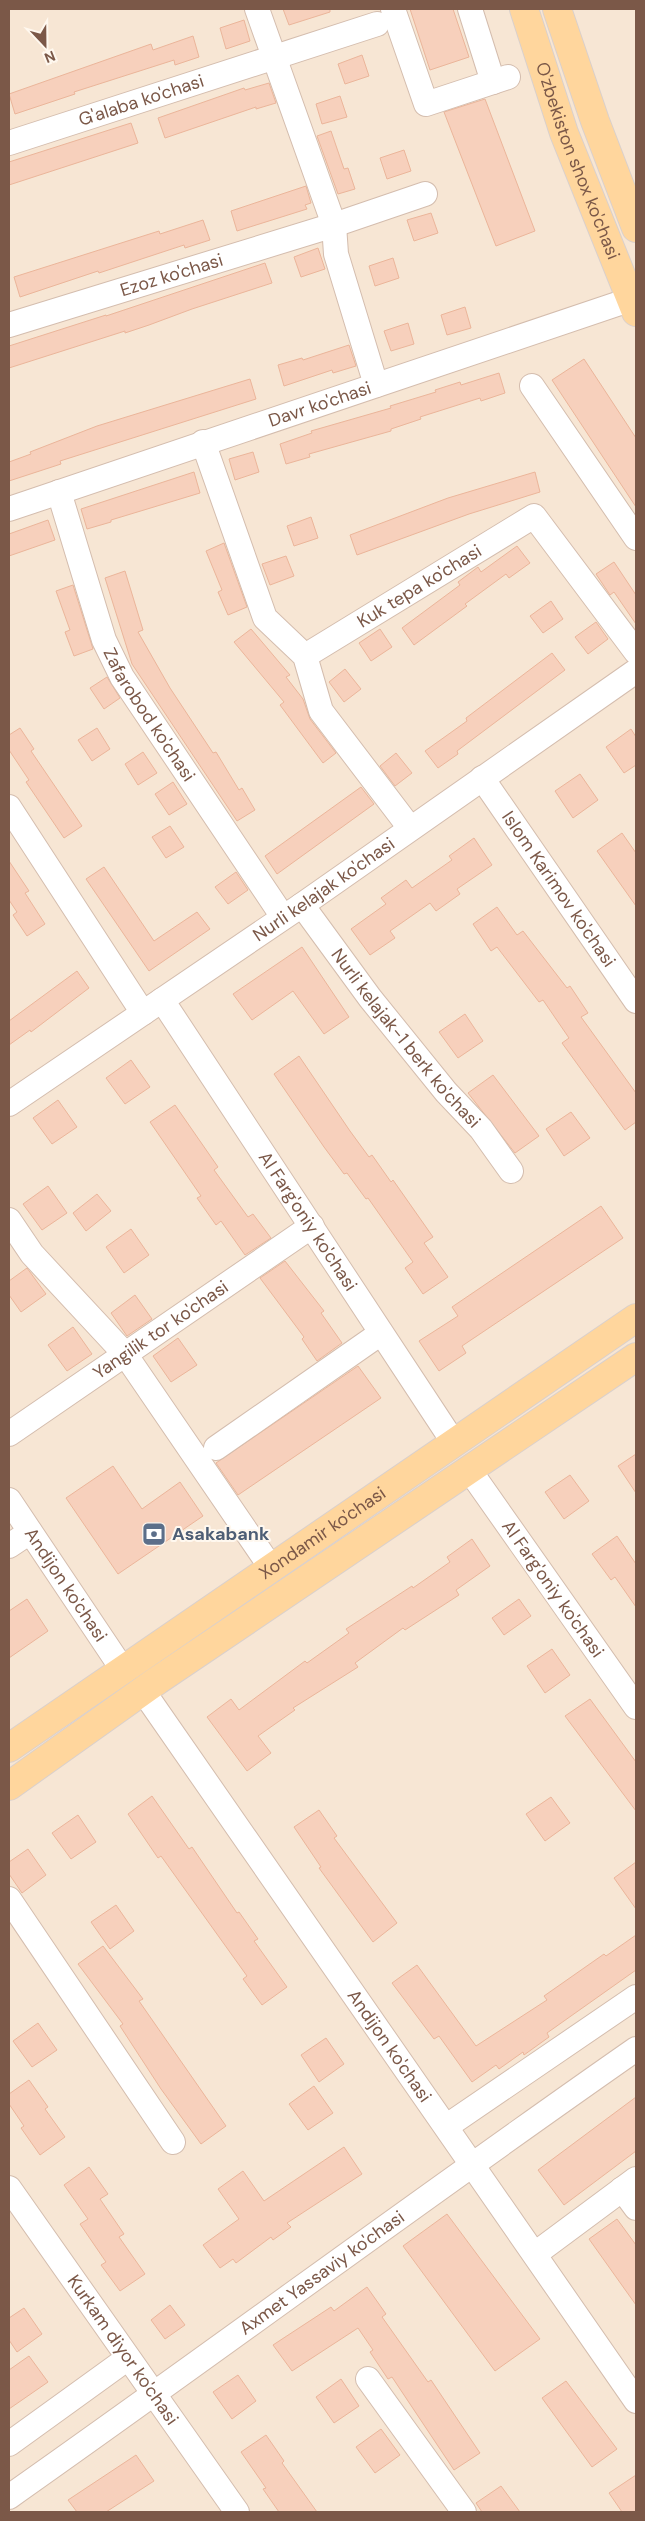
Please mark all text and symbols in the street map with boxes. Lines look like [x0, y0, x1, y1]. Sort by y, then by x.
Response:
north arrow [20, 20, 70, 70]
text: N [42, 47, 58, 67]
street label: O'zbekiston shox ko'chasi [530, 59, 626, 263]
street label: G'alaba ko'chasi [76, 69, 207, 132]
street label: Ezoz ko'chasi [117, 248, 226, 302]
street label: Davr ko'chasi [265, 376, 374, 433]
street label: Kuk tepa ko'chasi [353, 539, 486, 633]
street label: Zafarobod ko'chasi [98, 644, 201, 786]
street label: Islom Karimov ko'chasi [496, 806, 621, 972]
street label: Nurli kelajak ko'chasi [248, 832, 399, 947]
street label: Nurli kelajak-1 berk ko'chasi [326, 944, 486, 1133]
street label: Al Farg'oniy ko'chasi [253, 1147, 363, 1296]
street label: Yangilik tor ko'chasi [88, 1275, 233, 1385]
street label: Xondamir ko'chasi [254, 1481, 390, 1585]
street label: Al Farg'oniy ko'chasi [496, 1515, 609, 1662]
bank icon: Asakabank [141, 1521, 167, 1547]
place label: Asakabank [172, 1522, 270, 1546]
street label: Andijon ko'chasi [19, 1523, 113, 1646]
street label: Andijon ko'chasi [342, 1985, 437, 2107]
street label: Axmet Yassaviy ko'chasi [235, 2205, 409, 2340]
street label: Kurkam diyor ko'chasi [62, 2270, 184, 2430]

